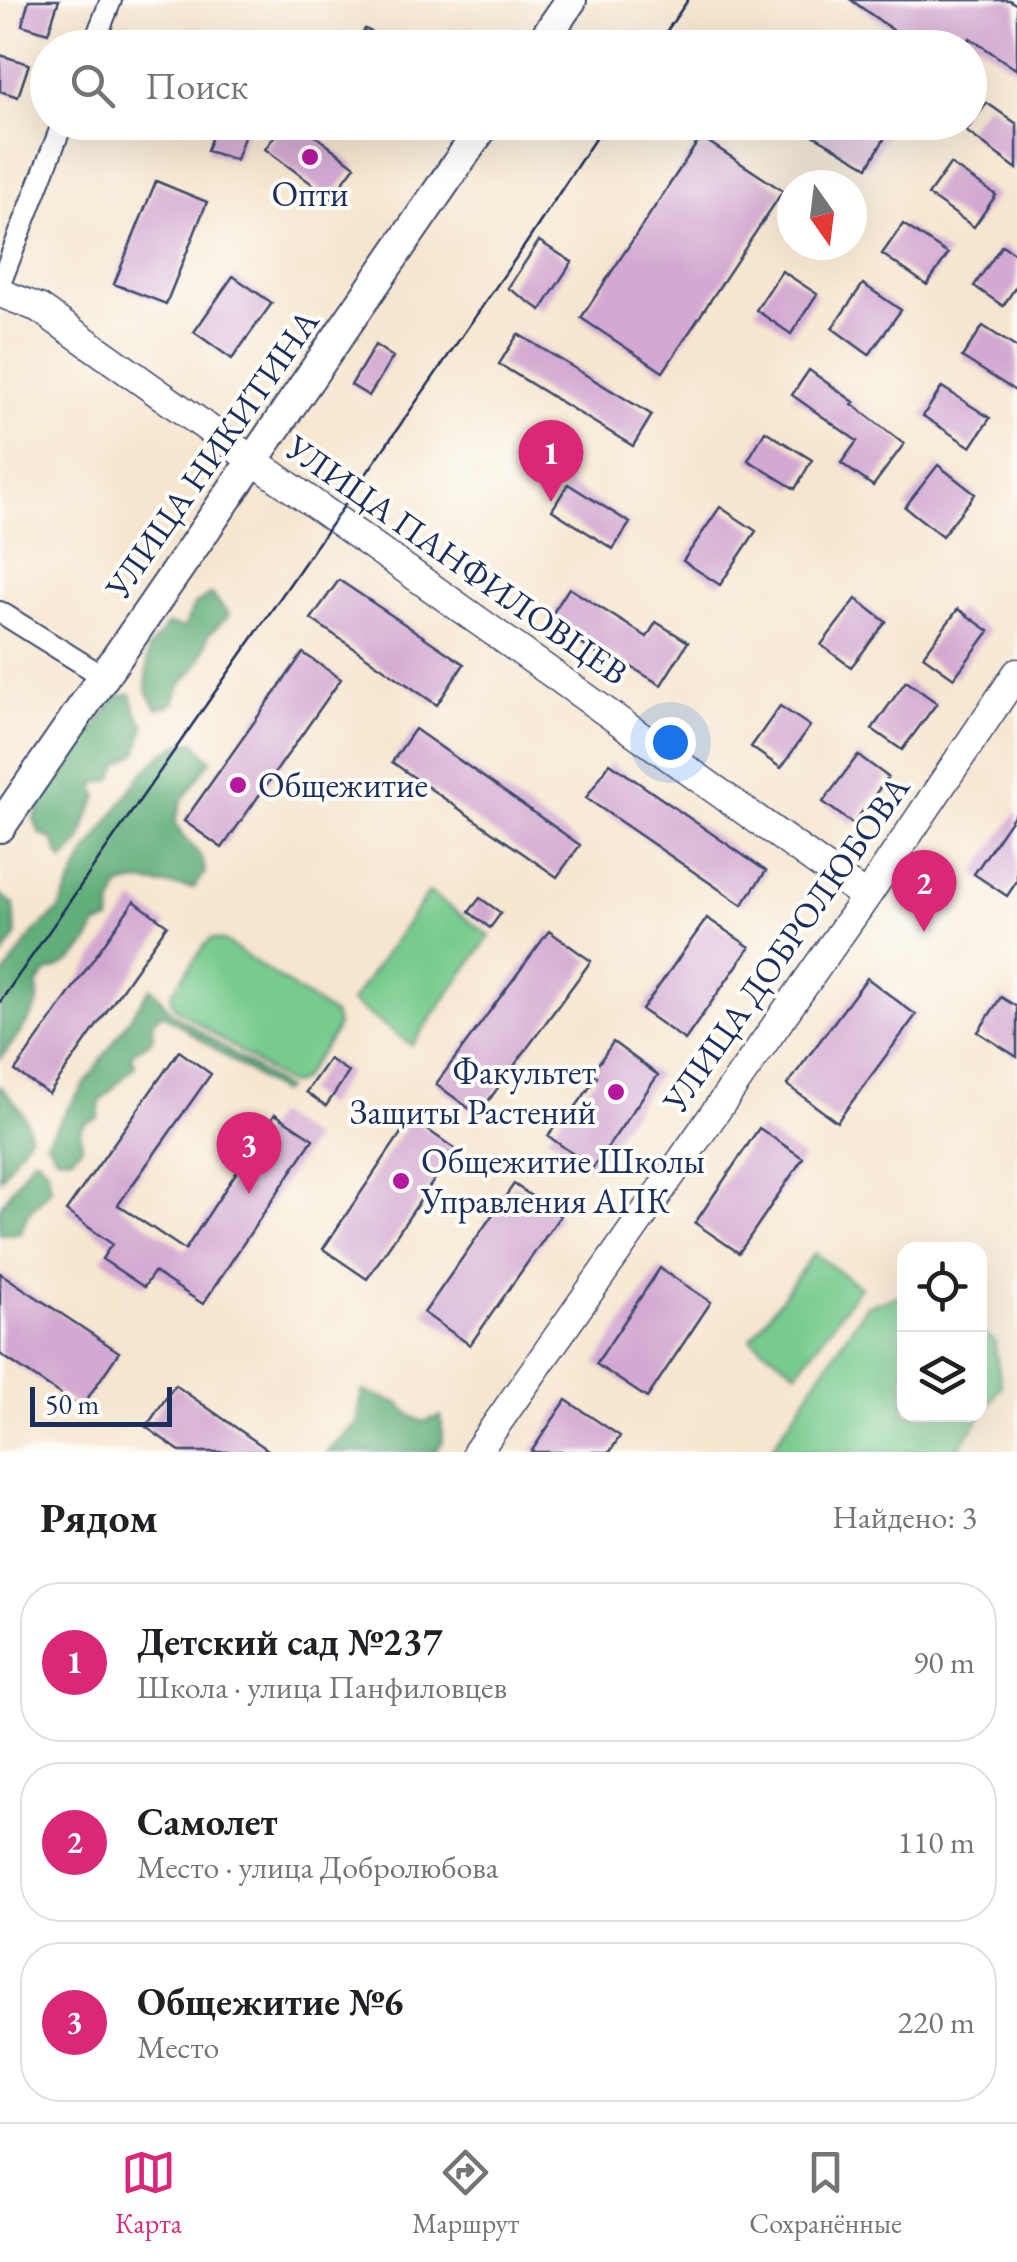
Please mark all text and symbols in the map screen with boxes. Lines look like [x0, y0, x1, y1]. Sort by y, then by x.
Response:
search box [30, 30, 987, 140]
icon: search [65, 58, 120, 113]
text: Поиск [145, 61, 248, 110]
marker: Опти [299, 146, 321, 168]
north arrow [777, 170, 867, 260]
place label: Опти [271, 171, 349, 216]
street label: УЛИЦА НИКИТИНА [94, 300, 329, 608]
pin: 1 [518, 420, 584, 502]
street label: УЛИЦА ПАНФИЛОВЦЕВ [277, 424, 637, 695]
your location [645, 717, 696, 768]
place label: Общежитие [258, 762, 428, 807]
street label: УЛИЦА ДОБРОЛЮБОВА [651, 766, 920, 1122]
marker: Общежитие [227, 774, 249, 796]
pin: 2 [892, 850, 956, 932]
place label: Факультет Защиты Растений [350, 1049, 596, 1134]
marker: Факультет Защиты Растений [605, 1081, 627, 1103]
pin: 3 [216, 1112, 282, 1194]
place label: Общежитие Школы Управления АПК [420, 1138, 705, 1224]
marker: Общежитие Школы Управления АПК [390, 1170, 412, 1192]
map controls [897, 1242, 987, 1422]
button: locate [897, 1242, 987, 1332]
button: layers [897, 1332, 987, 1422]
scale bar [30, 1382, 172, 1426]
text: 50 m [45, 1386, 99, 1422]
text: Рядом [40, 1490, 158, 1545]
text: Найдено: 3 [832, 1496, 977, 1538]
text: Детский сад №237 [137, 1617, 443, 1666]
text: 1 [66, 1641, 83, 1683]
text: 90 m [913, 1641, 975, 1683]
text: Школа · улица Панфиловцев [137, 1666, 507, 1708]
text: Самолет [137, 1797, 278, 1846]
text: 2 [66, 1821, 83, 1863]
text: 110 m [898, 1821, 975, 1863]
text: Место · улица Добролюбова [137, 1846, 499, 1888]
text: Общежитие №6 [137, 1977, 403, 2026]
text: 3 [66, 2001, 83, 2043]
text: 220 m [898, 2001, 975, 2043]
text: Место [137, 2026, 219, 2068]
tab: Карта [115, 2145, 182, 2241]
tab: Маршрут [412, 2145, 519, 2241]
tab: Сохранённые [749, 2145, 902, 2241]

